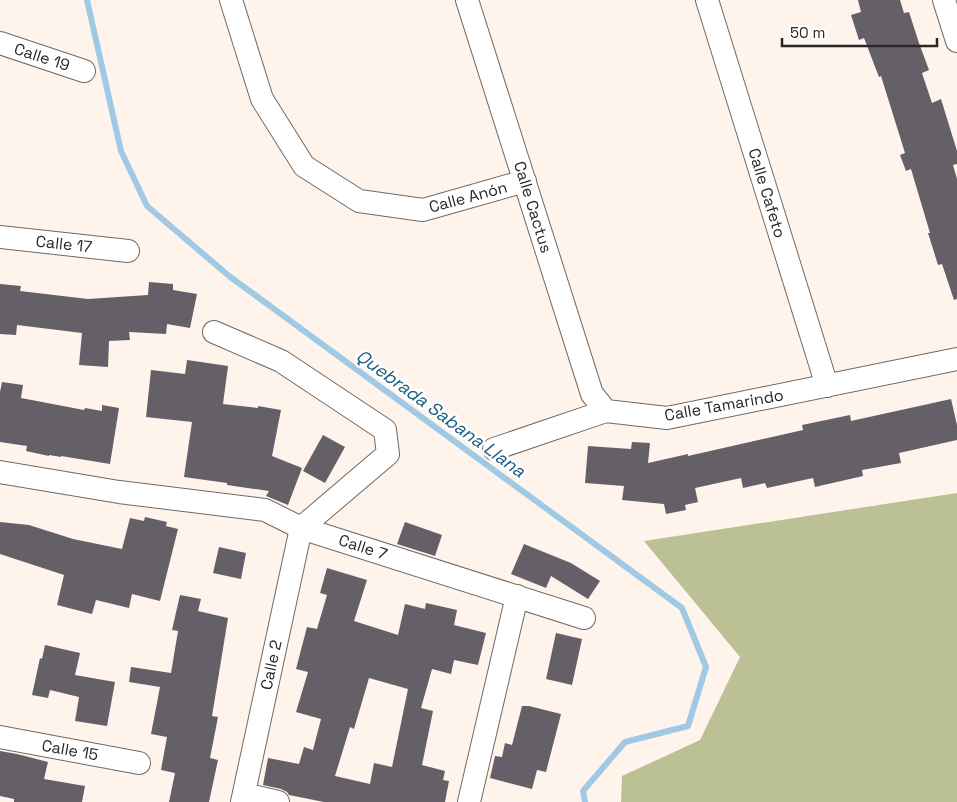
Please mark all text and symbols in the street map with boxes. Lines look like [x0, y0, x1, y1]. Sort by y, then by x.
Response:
scale bar [782, 15, 937, 47]
text: 50 m [790, 23, 825, 42]
street label: Calle 19 [11, 38, 73, 76]
street label: Calle Cafeto [743, 146, 791, 240]
street label: Calle Cactus [509, 159, 557, 255]
street label: Calle Anón [427, 176, 509, 218]
street label: Calle 17 [35, 231, 93, 257]
water label: Quebrada Sabana Llana [352, 344, 531, 483]
street label: Calle Tamarindo [663, 384, 785, 426]
street label: Calle 7 [336, 529, 390, 565]
street label: Calle 2 [255, 638, 287, 692]
street label: Calle 15 [40, 735, 100, 765]

